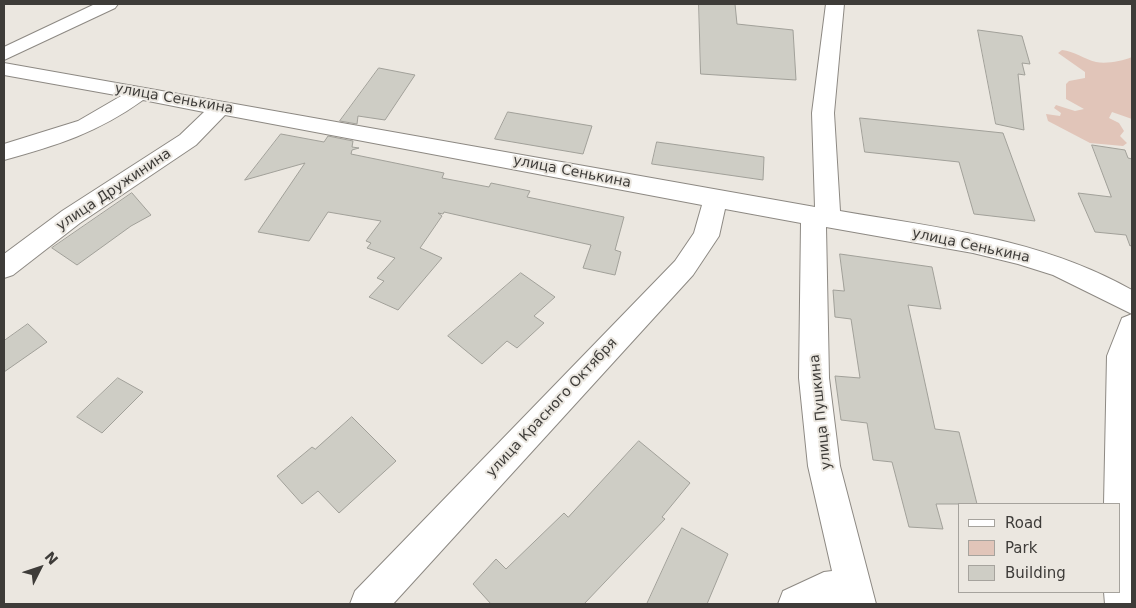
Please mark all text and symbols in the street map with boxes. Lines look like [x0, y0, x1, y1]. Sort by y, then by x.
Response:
street label: улица Сенькина [113, 80, 235, 118]
street label: улица Дружинина [53, 145, 175, 235]
street label: улица Сенькина [512, 152, 632, 192]
street label: улица Сенькина [911, 225, 1031, 267]
street label: улица Красного Октября [483, 335, 621, 481]
street label: улица Пушкина [807, 354, 835, 470]
legend [958, 503, 1121, 593]
text: Road [1005, 514, 1043, 532]
text: Park [1005, 539, 1037, 557]
north arrow [15, 543, 65, 593]
text: N [41, 548, 61, 568]
text: Building [1005, 564, 1066, 582]

